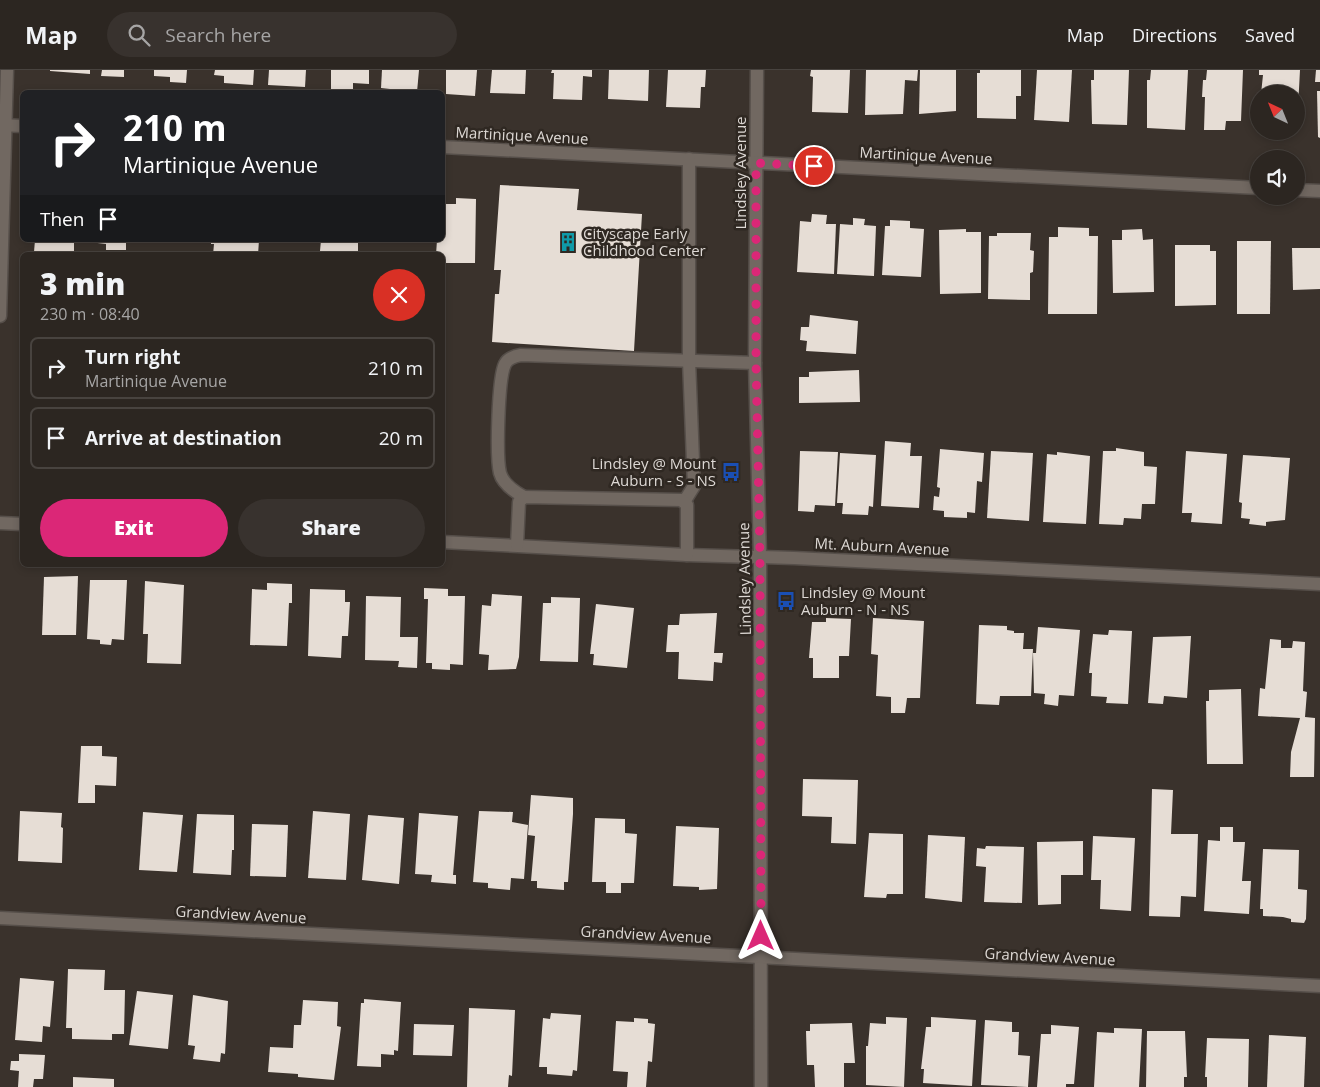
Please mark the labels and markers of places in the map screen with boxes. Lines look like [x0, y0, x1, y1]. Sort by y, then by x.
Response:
pin [793, 145, 835, 187]
place label: Cityscape Early Childhood Center [583, 223, 706, 260]
building icon: Cityscape Early Childhood Center [557, 231, 579, 253]
place label: Lindsley @ Mount Auburn - S - NS [592, 453, 716, 490]
bus stop icon: Lindsley @ Mount Auburn - S - NS [720, 461, 742, 483]
place label: Lindsley @ Mount Auburn - N - NS [801, 582, 925, 619]
bus stop icon: Lindsley @ Mount Auburn - N - NS [775, 590, 797, 612]

